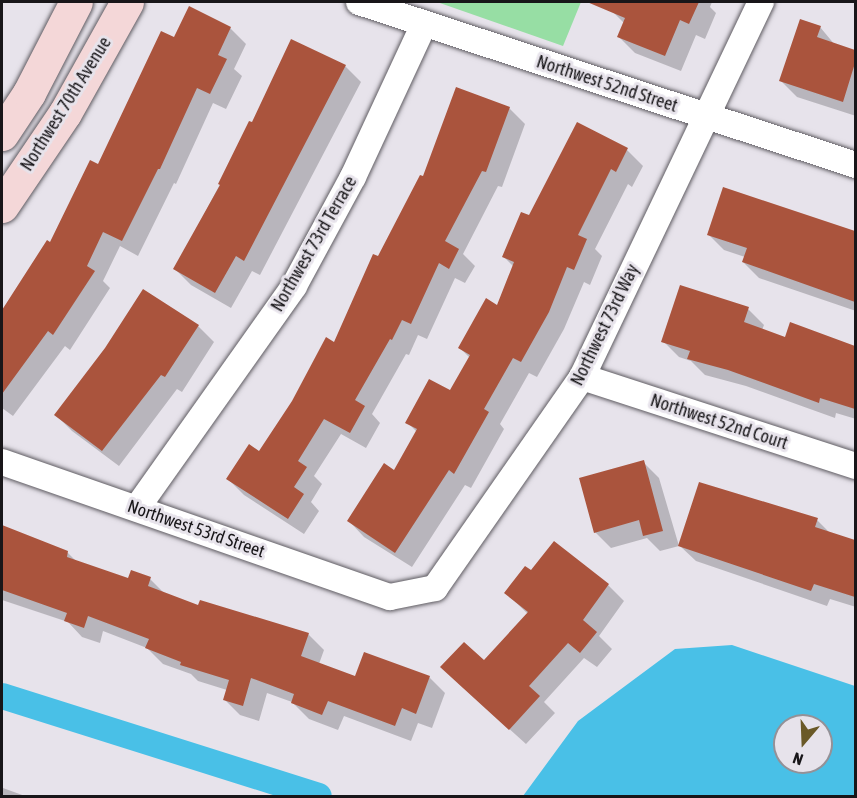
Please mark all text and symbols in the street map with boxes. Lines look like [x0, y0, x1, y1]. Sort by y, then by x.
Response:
street label: Northwest 70th Avenue [16, 33, 116, 175]
street label: Northwest 52nd Street [534, 51, 680, 117]
street label: Northwest 73rd Terrace [267, 173, 361, 315]
street label: Northwest 73rd Way [566, 261, 644, 389]
street label: Northwest 52nd Court [648, 390, 790, 454]
street label: Northwest 53rd Street [125, 495, 267, 563]
north arrow [773, 714, 833, 774]
text: N [790, 749, 805, 769]

